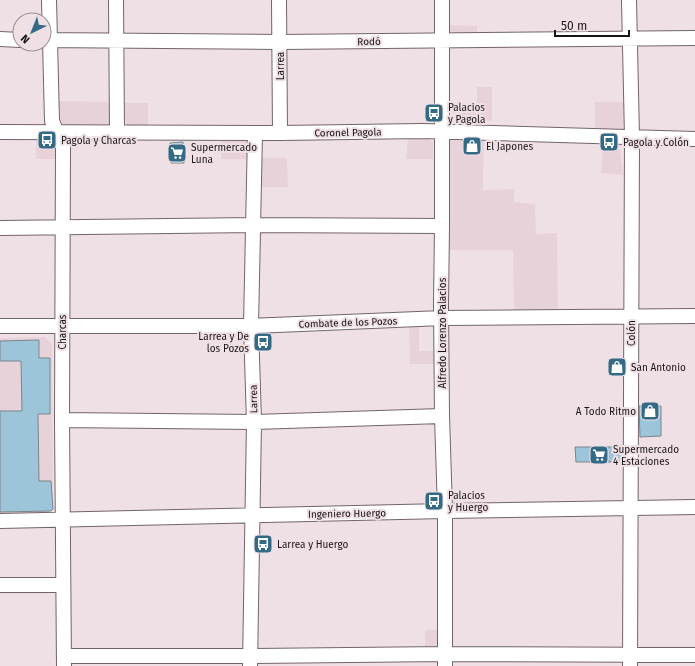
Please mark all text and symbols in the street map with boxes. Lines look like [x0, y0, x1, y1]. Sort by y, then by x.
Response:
north arrow [12, 12, 52, 52]
scale bar [555, 12, 629, 38]
text: 50 m [561, 19, 587, 33]
text: N [18, 32, 33, 46]
street label: Rodó [357, 36, 381, 48]
street label: Larrea [275, 52, 287, 80]
bus stop icon: Palacios y Pagola [423, 102, 445, 124]
place label: Palacios y Pagola [448, 102, 485, 126]
street label: Coronel Pagola [314, 126, 382, 140]
bus stop icon: Pagola y Charcas [36, 129, 58, 151]
bus stop icon: Pagola y Colón [598, 131, 620, 153]
place label: Pagola y Charcas [61, 135, 136, 147]
shop icon: El Japones [461, 135, 483, 157]
place label: Pagola y Colón [623, 137, 689, 149]
place label: El Japones [486, 141, 533, 153]
supermarket icon: Supermercado Luna [166, 142, 188, 164]
place label: Supermercado Luna [191, 142, 257, 166]
street label: Alfredo Lorenzo Palacios [437, 277, 449, 388]
street label: Charcas [57, 314, 69, 350]
street label: Combate de los Pozos [298, 315, 398, 331]
street label: Colón [626, 320, 638, 346]
place label: Larrea y De los Pozos [198, 331, 249, 355]
bus stop icon: Larrea y De los Pozos [252, 331, 274, 353]
shop icon: San Antonio [606, 356, 628, 378]
place label: San Antonio [631, 362, 686, 374]
street label: Larrea [248, 385, 260, 413]
shop icon: A Todo Ritmo [639, 400, 661, 422]
place label: A Todo Ritmo [576, 406, 636, 418]
supermarket icon: Supermercado 4 Estaciones [588, 444, 610, 466]
place label: Supermercado 4 Estaciones [613, 444, 679, 468]
bus stop icon: Palacios y Huergo [423, 490, 445, 512]
place label: Palacios y Huergo [448, 490, 488, 514]
street label: Ingeniero Huergo [308, 507, 386, 521]
bus stop icon: Larrea y Huergo [252, 533, 274, 555]
place label: Larrea y Huergo [277, 539, 349, 551]

